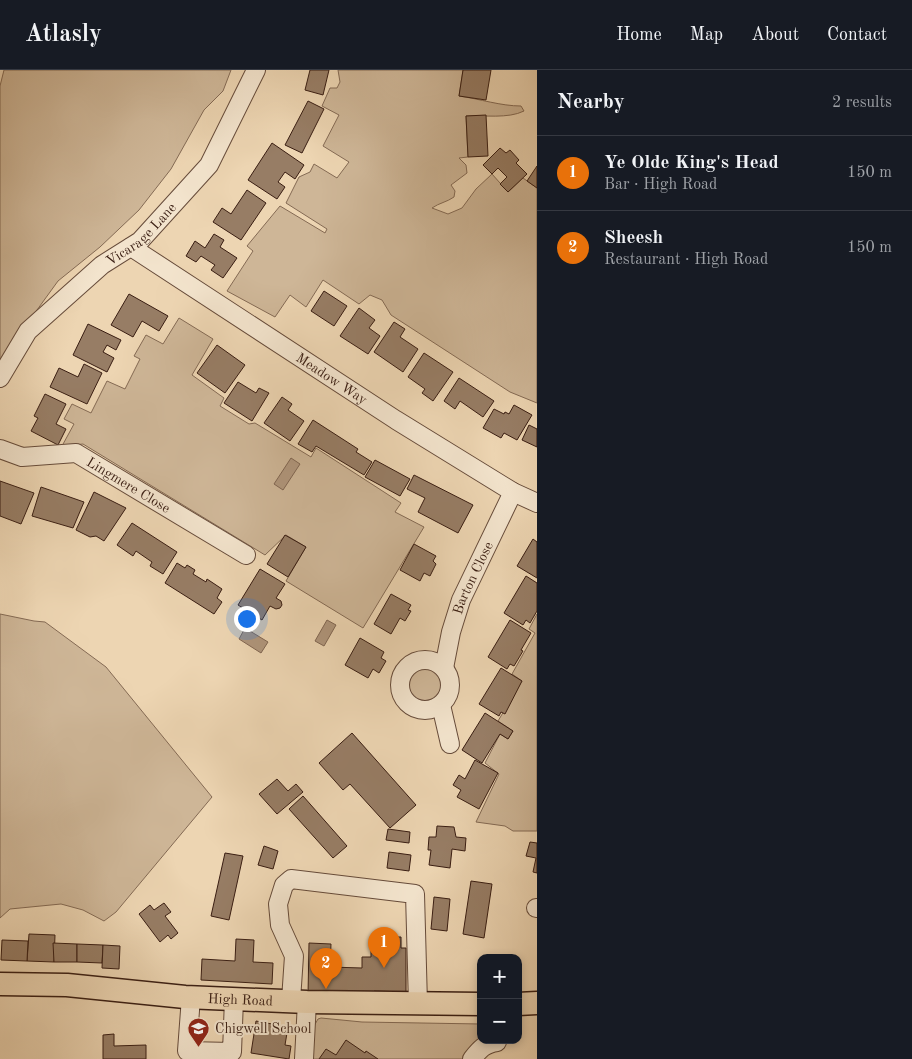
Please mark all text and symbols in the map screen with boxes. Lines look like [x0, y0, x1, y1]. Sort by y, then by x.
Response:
text: Atlasly [25, 23, 102, 47]
text: Home [616, 26, 662, 44]
text: Map [690, 26, 723, 44]
text: About [751, 26, 799, 44]
text: Contact [827, 26, 887, 44]
text: Nearby [557, 92, 625, 113]
text: 2 results [832, 95, 892, 111]
text: Ye Olde King's Head [604, 154, 779, 173]
text: 1 [568, 165, 578, 181]
text: 150 m [847, 165, 892, 181]
text: Bar · High Road [604, 177, 717, 193]
street label: Vicarage Lane [104, 201, 179, 268]
text: Sheesh [604, 229, 663, 248]
text: 2 [568, 240, 578, 256]
text: 150 m [847, 240, 892, 256]
text: Restaurant · High Road [604, 252, 768, 268]
street label: Meadow Way [293, 351, 370, 408]
street label: Lingmere Close [84, 455, 172, 516]
street label: Barton Close [451, 540, 496, 616]
your location [234, 606, 260, 632]
pin: 1 [368, 927, 400, 968]
pin: 2 [310, 948, 342, 989]
map controls [477, 954, 522, 1044]
button: + [477, 954, 522, 999]
street label: High Road [207, 992, 273, 1009]
button: − [477, 999, 522, 1044]
school or university icon: Chigwell School [187, 1016, 211, 1047]
place label: Chigwell School [215, 1022, 312, 1036]

